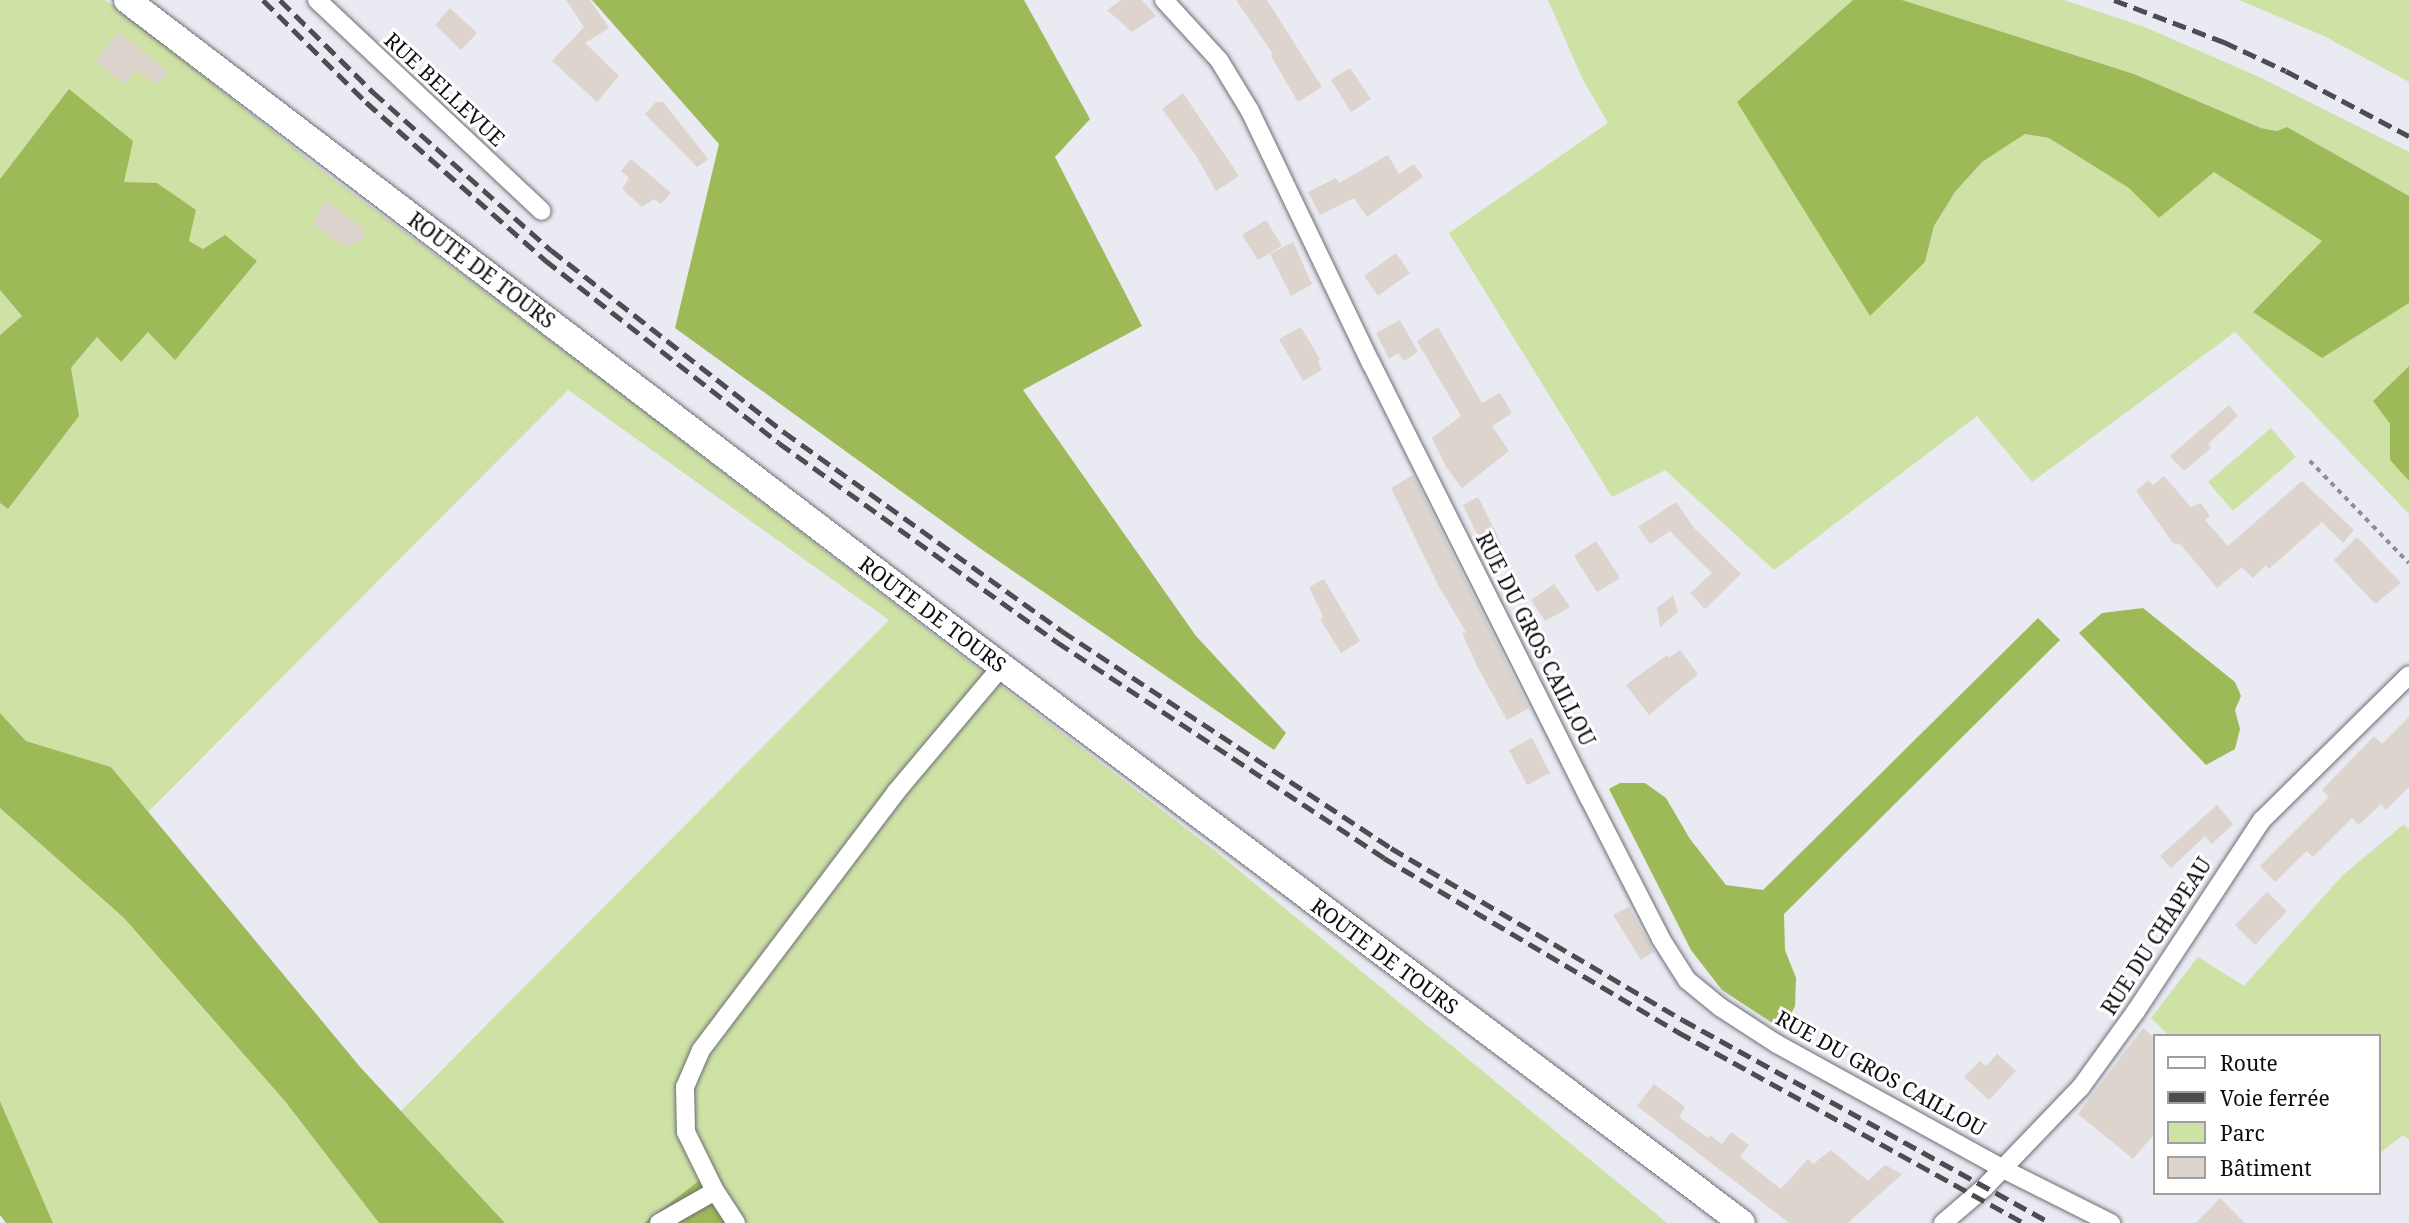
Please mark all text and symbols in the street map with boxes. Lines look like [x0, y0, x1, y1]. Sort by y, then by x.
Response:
street label: RUE BELLEVUE [380, 27, 510, 151]
street label: ROUTE DE TOURS [404, 207, 560, 333]
street label: RUE DU GROS CAILLOU [1471, 528, 1601, 750]
street label: ROUTE DE TOURS [855, 551, 1011, 677]
street label: RUE DU CHAPEAU [2096, 853, 2216, 1019]
street label: ROUTE DE TOURS [1307, 893, 1463, 1019]
street label: RUE DU GROS CAILLOU [1772, 1005, 1990, 1141]
legend [2154, 1034, 2381, 1195]
text: Route [2220, 1049, 2278, 1077]
text: Voie ferrée [2220, 1084, 2330, 1112]
text: Parc [2220, 1119, 2265, 1147]
text: Bâtiment [2220, 1154, 2312, 1182]

